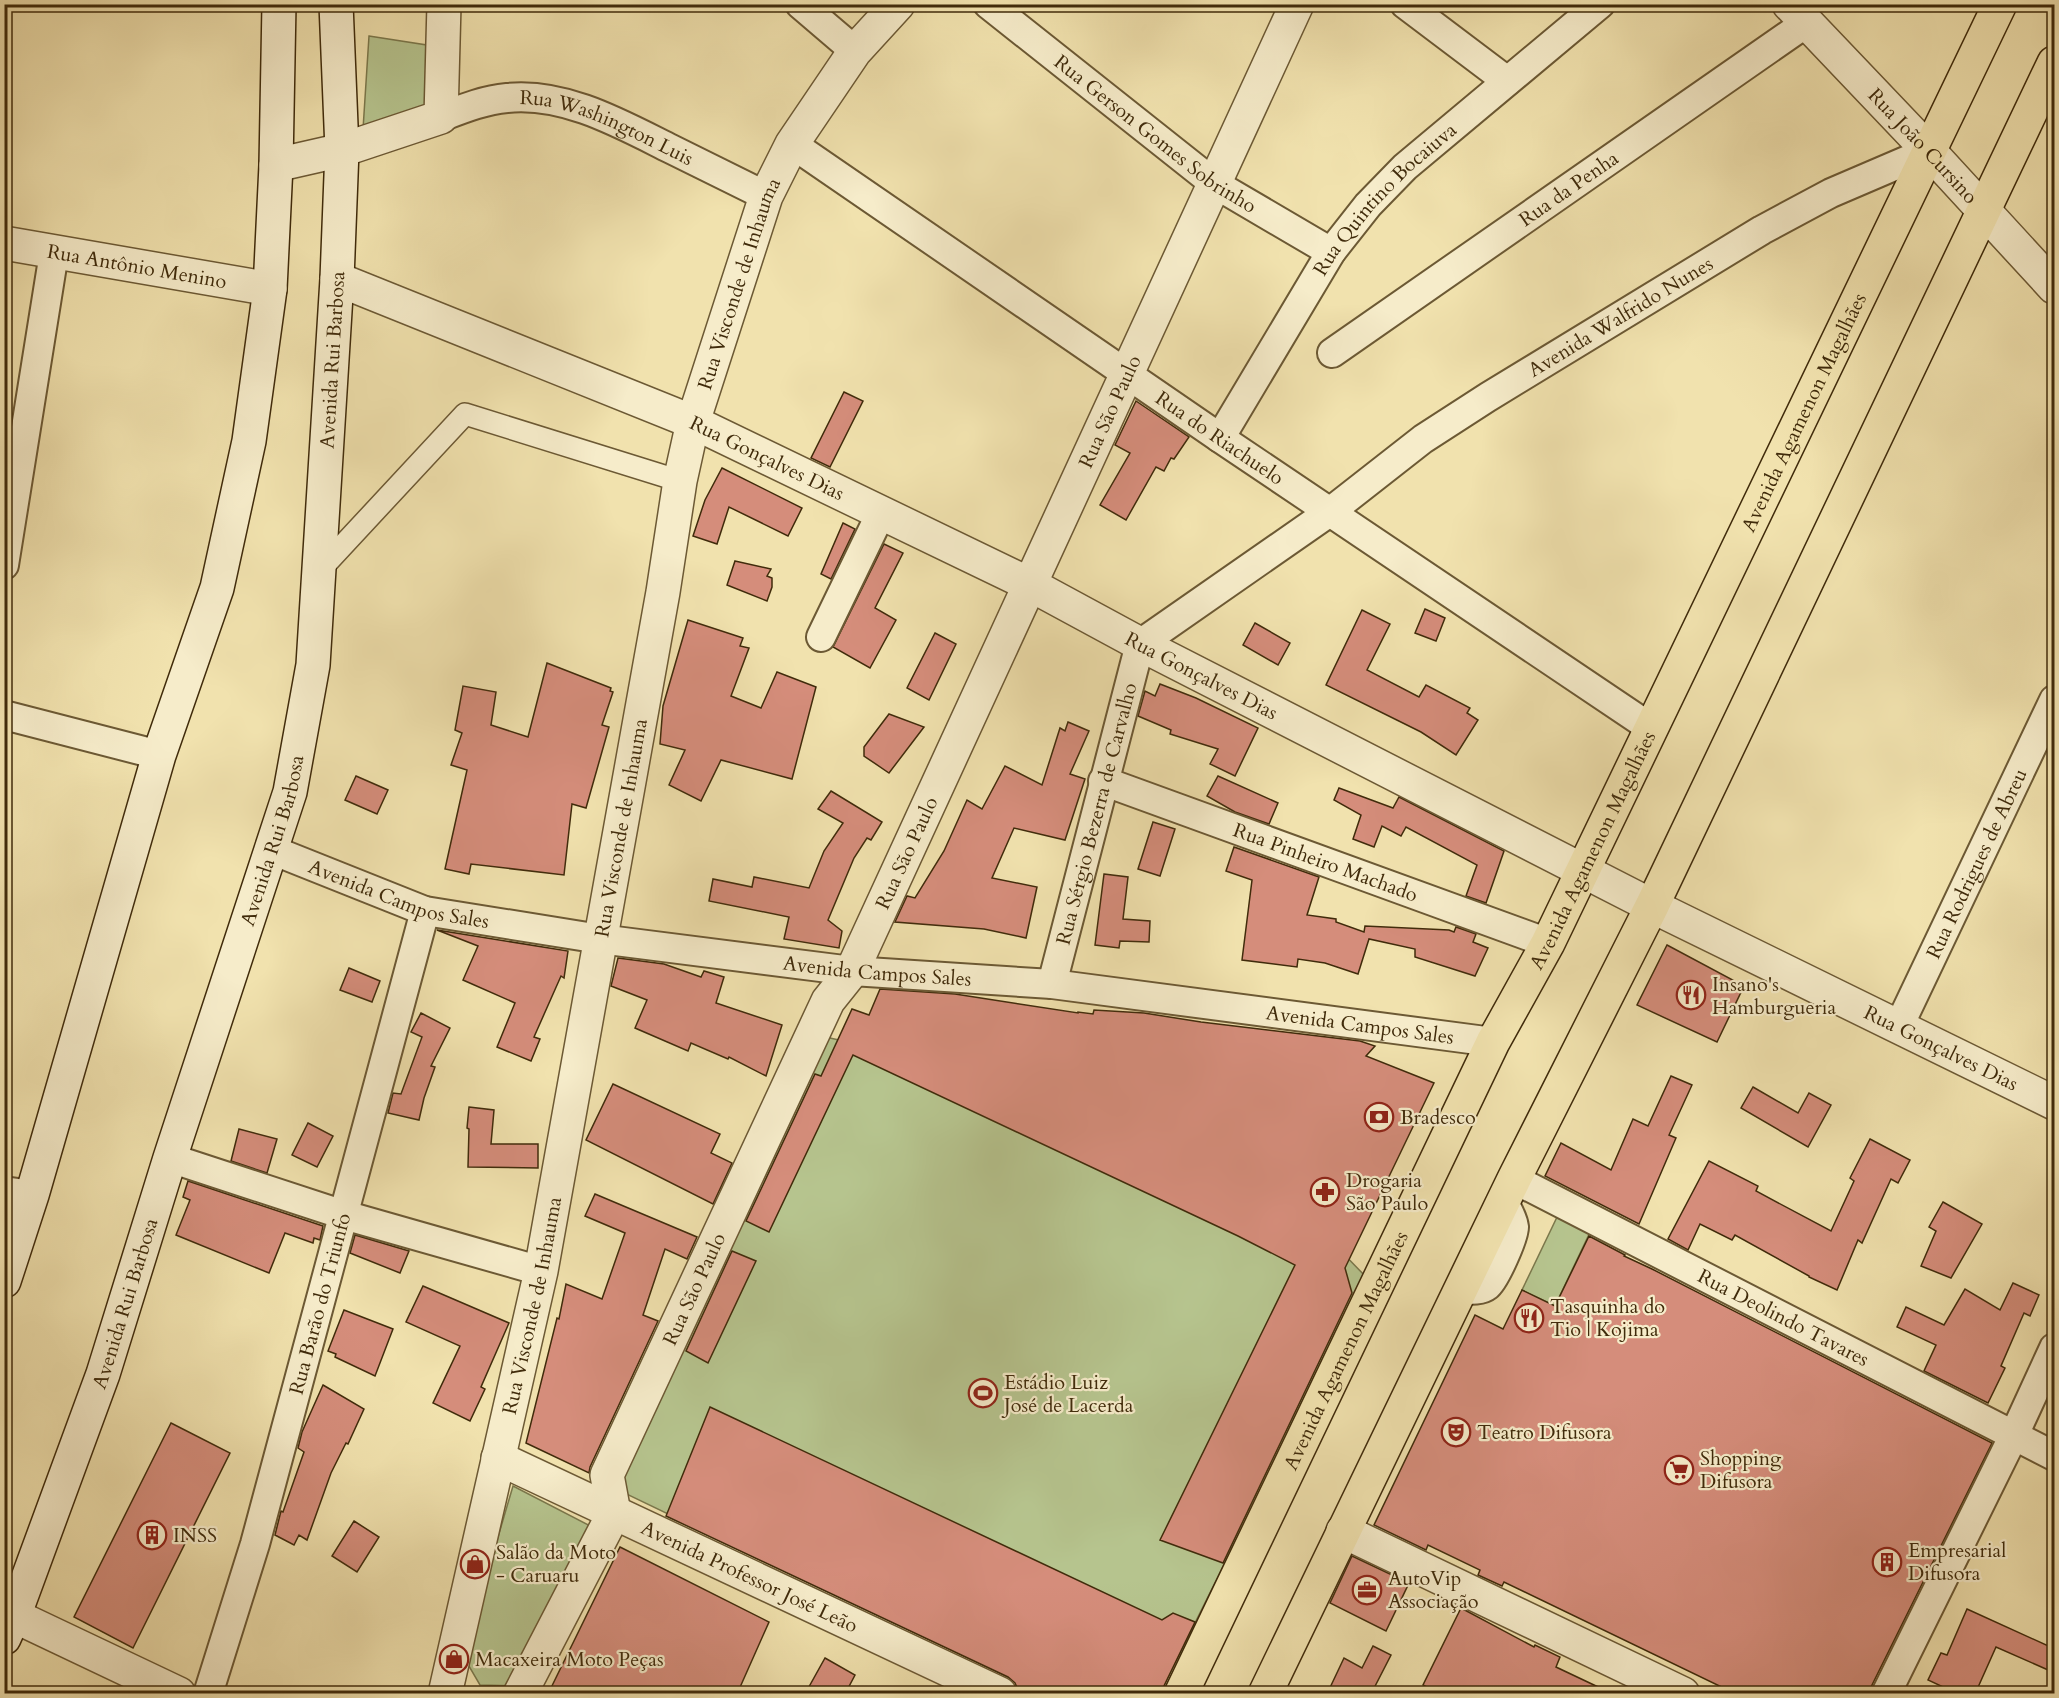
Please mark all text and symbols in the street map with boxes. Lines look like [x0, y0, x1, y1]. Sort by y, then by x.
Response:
street label: Rua Gerson Gomes Sobrinho [1049, 48, 1262, 219]
street label: Rua João Cursino [1862, 82, 1984, 209]
street label: Rua Washington Luis [519, 84, 698, 172]
street label: Rua Quintino Bocaiuva [1306, 116, 1462, 281]
street label: Rua da Penha [1513, 144, 1624, 233]
street label: Rua Visconde de Inhauma [691, 173, 787, 393]
street label: Rua Antônio Menino [45, 237, 229, 295]
street label: Avenida Walfrido Nunes [1523, 250, 1718, 383]
street label: Avenida Rui Barbosa [313, 271, 351, 449]
street label: Avenida Agamenon Magalhães [1734, 288, 1872, 536]
street label: Rua São Paulo [1072, 351, 1147, 472]
street label: Rua do Riachuelo [1150, 384, 1290, 491]
street label: Rua Gonçalves Dias [686, 409, 849, 506]
street label: Rua Gonçalves Dias [1120, 625, 1283, 726]
street label: Rua Sérgio Bezerra de Carvalho [1049, 679, 1143, 948]
street label: Rua Visconde de Inhauma [588, 716, 654, 939]
street label: Avenida Agamenon Magalhães [1523, 726, 1662, 974]
street label: Avenida Rui Barbosa [234, 752, 310, 929]
street label: Rua Rodrigues de Abreu [1919, 764, 2033, 963]
street label: Rua São Paulo [869, 792, 944, 914]
street label: Rua Pinheiro Machado [1230, 816, 1422, 908]
street label: Avenida Campos Sales [305, 852, 491, 935]
street label: Avenida Campos Sales [781, 949, 972, 992]
place label: Insano's Hamburgueria [1712, 971, 1836, 1021]
restaurant icon: Insano's Hamburgueria [1675, 979, 1707, 1011]
street label: Avenida Campos Sales [1264, 999, 1455, 1050]
street label: Rua Gonçalves Dias [1860, 999, 2023, 1097]
bank icon: Bradesco [1363, 1101, 1395, 1133]
place label: Bradesco [1400, 1104, 1476, 1131]
place label: Drogaria São Paulo [1346, 1167, 1428, 1217]
pharmacy icon: Drogaria São Paulo [1309, 1176, 1341, 1208]
street label: Rua Visconde de Inhauma [495, 1194, 568, 1417]
street label: Rua Barão do Triunfo [282, 1210, 357, 1398]
street label: Avenida Rui Barbosa [85, 1214, 164, 1392]
street label: Avenida Agamenon Magalhães [1277, 1226, 1414, 1474]
street label: Rua São Paulo [656, 1228, 732, 1349]
street label: Rua Deolindo Tavares [1693, 1262, 1874, 1372]
place label: Tasquinha do Tio | Kojima [1550, 1293, 1665, 1343]
restaurant icon: Tasquinha do Tio | Kojima [1513, 1302, 1545, 1334]
place label: Estádio Luiz José de Lacerda [1001, 1369, 1134, 1419]
sports icon: Estádio Luiz José de Lacerda [967, 1377, 999, 1409]
theatre icon: Teatro Difusora [1440, 1416, 1472, 1448]
place label: Teatro Difusora [1477, 1419, 1612, 1446]
place label: Shopping Difusora [1700, 1445, 1782, 1495]
supermarket icon: Shopping Difusora [1663, 1454, 1695, 1486]
street label: Avenida Professor José Leão [637, 1514, 863, 1639]
building icon: INSS [136, 1519, 168, 1551]
place label: INSS [173, 1522, 217, 1549]
place label: Empresarial Difusora [1908, 1537, 2006, 1587]
place label: Salão da Moto - Caruaru [496, 1539, 616, 1589]
building icon: Empresarial Difusora [1871, 1546, 1903, 1578]
shop icon: Salão da Moto - Caruaru [459, 1548, 491, 1580]
place label: AutoVip Associação [1388, 1565, 1479, 1615]
office icon: AutoVip Associação [1351, 1574, 1383, 1606]
shop icon: Macaxeira Moto Peças [438, 1643, 470, 1675]
place label: Macaxeira Moto Peças [475, 1646, 664, 1673]

